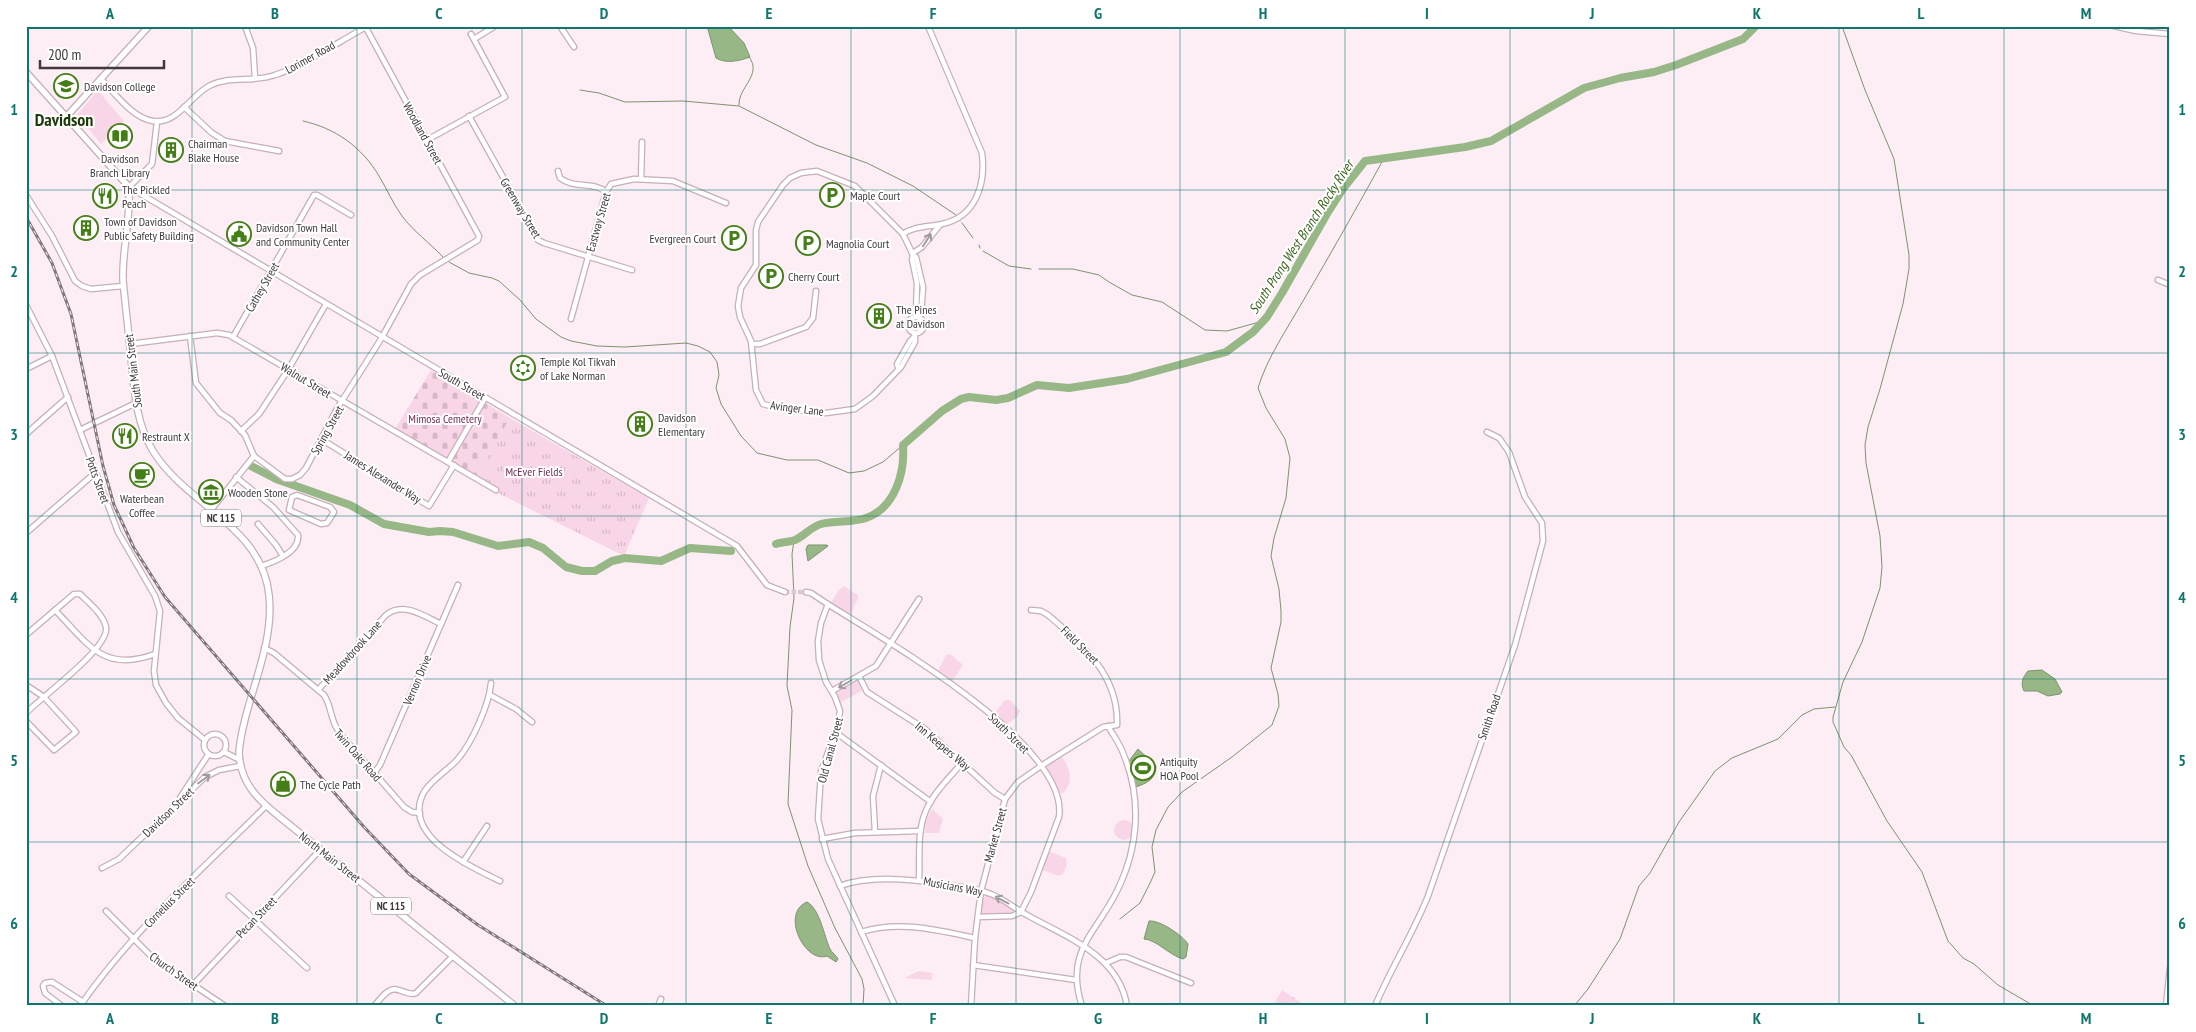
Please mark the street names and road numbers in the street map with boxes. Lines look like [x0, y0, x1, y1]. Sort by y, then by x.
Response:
street label: Lorimer Road [282, 37, 338, 77]
street label: Woodland Street [400, 99, 447, 167]
street label: Greenway Street [497, 175, 545, 241]
street label: Eastway Street [582, 190, 614, 253]
street label: Cathey Street [242, 259, 283, 315]
street label: South Main Street [121, 332, 145, 409]
street label: Walnut Street [278, 359, 335, 401]
street label: South Street [436, 365, 489, 404]
street label: Avinger Lane [769, 397, 825, 419]
street label: Spring Street [307, 402, 347, 457]
street label: James Alexander Way [341, 447, 425, 507]
street label: Potts Street [83, 455, 114, 506]
road number: NC 115 [201, 509, 241, 526]
street label: Meadowbrook Lane [320, 617, 384, 687]
street label: Field Street [1058, 623, 1103, 668]
street label: Vernon Drive [399, 653, 434, 708]
street label: Smith Road [1474, 692, 1504, 742]
street label: South Street [985, 709, 1033, 757]
street label: Old Canal Street [814, 715, 846, 785]
street label: Inn Keepers Way [912, 718, 974, 774]
street label: Twin Oaks Road [331, 726, 385, 784]
street label: Davidson Street [139, 783, 197, 840]
street label: Market Street [981, 805, 1010, 864]
street label: North Main Street [296, 828, 364, 886]
street label: Cornelius Street [140, 873, 198, 931]
street label: Musicians Way [922, 873, 984, 899]
street label: Pecan Street [233, 893, 280, 941]
road number: NC 115 [371, 898, 411, 914]
street label: Church Street [147, 949, 202, 994]

